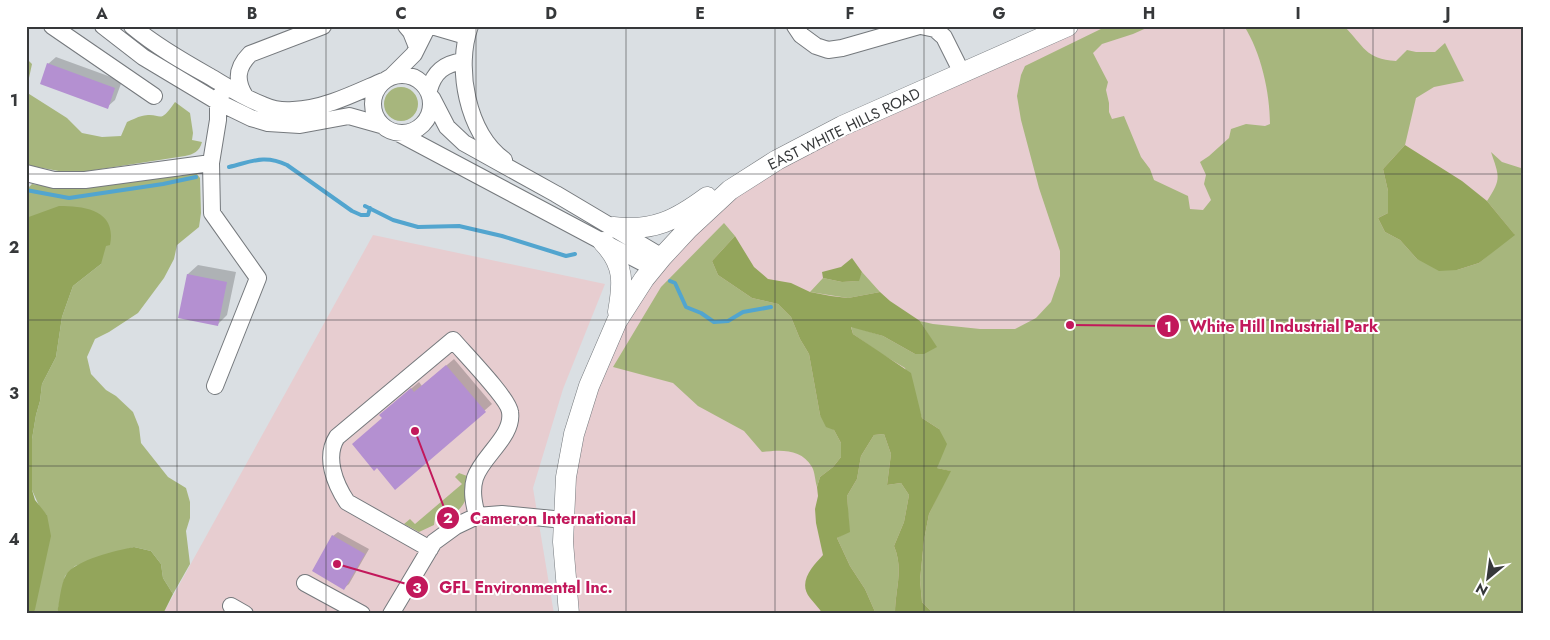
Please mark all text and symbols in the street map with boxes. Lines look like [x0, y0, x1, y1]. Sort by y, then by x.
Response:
text: A [95, 2, 108, 25]
text: B [247, 2, 257, 25]
text: C [395, 2, 407, 25]
text: D [545, 2, 557, 25]
text: E [695, 2, 705, 25]
text: F [846, 2, 854, 25]
text: G [992, 2, 1006, 25]
text: H [1143, 2, 1155, 25]
text: I [1295, 2, 1301, 25]
text: J [1442, 2, 1451, 25]
street label: EAST WHITE HILLS ROAD [764, 82, 924, 176]
text: 1 [10, 89, 18, 112]
text: 2 [9, 236, 19, 259]
callout: White Hill Industrial Park [1155, 311, 1388, 342]
text: White Hill Industrial Park [1190, 315, 1379, 338]
text: 1 [1164, 316, 1172, 338]
text: 3 [9, 382, 19, 405]
callout: Cameron International [435, 502, 646, 533]
text: 2 [443, 507, 453, 529]
text: Cameron International [470, 507, 636, 530]
text: 4 [8, 528, 20, 551]
north arrow [1462, 552, 1512, 602]
callout: GFL Environmental Inc. [405, 572, 623, 603]
text: GFL Environmental Inc. [439, 576, 613, 599]
text: 3 [412, 577, 422, 599]
text: N [1472, 578, 1491, 601]

